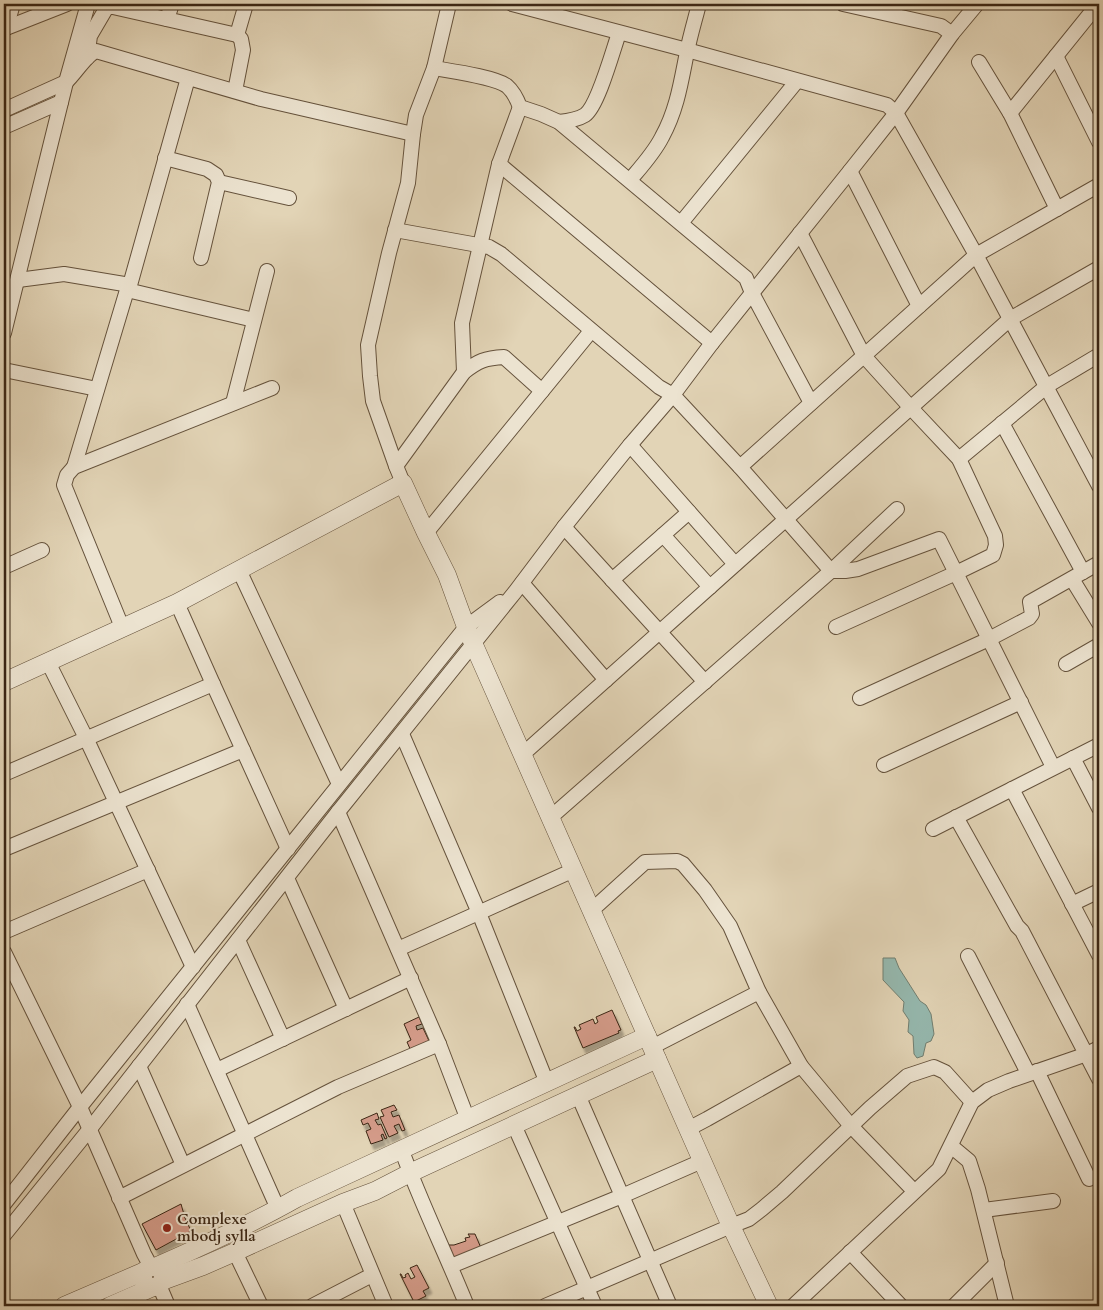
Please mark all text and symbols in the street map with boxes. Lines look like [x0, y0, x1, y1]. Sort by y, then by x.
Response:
place label: Complexe mbodj sylla [177, 1209, 256, 1246]
marker: Complexe mbodj sylla [161, 1222, 173, 1234]

